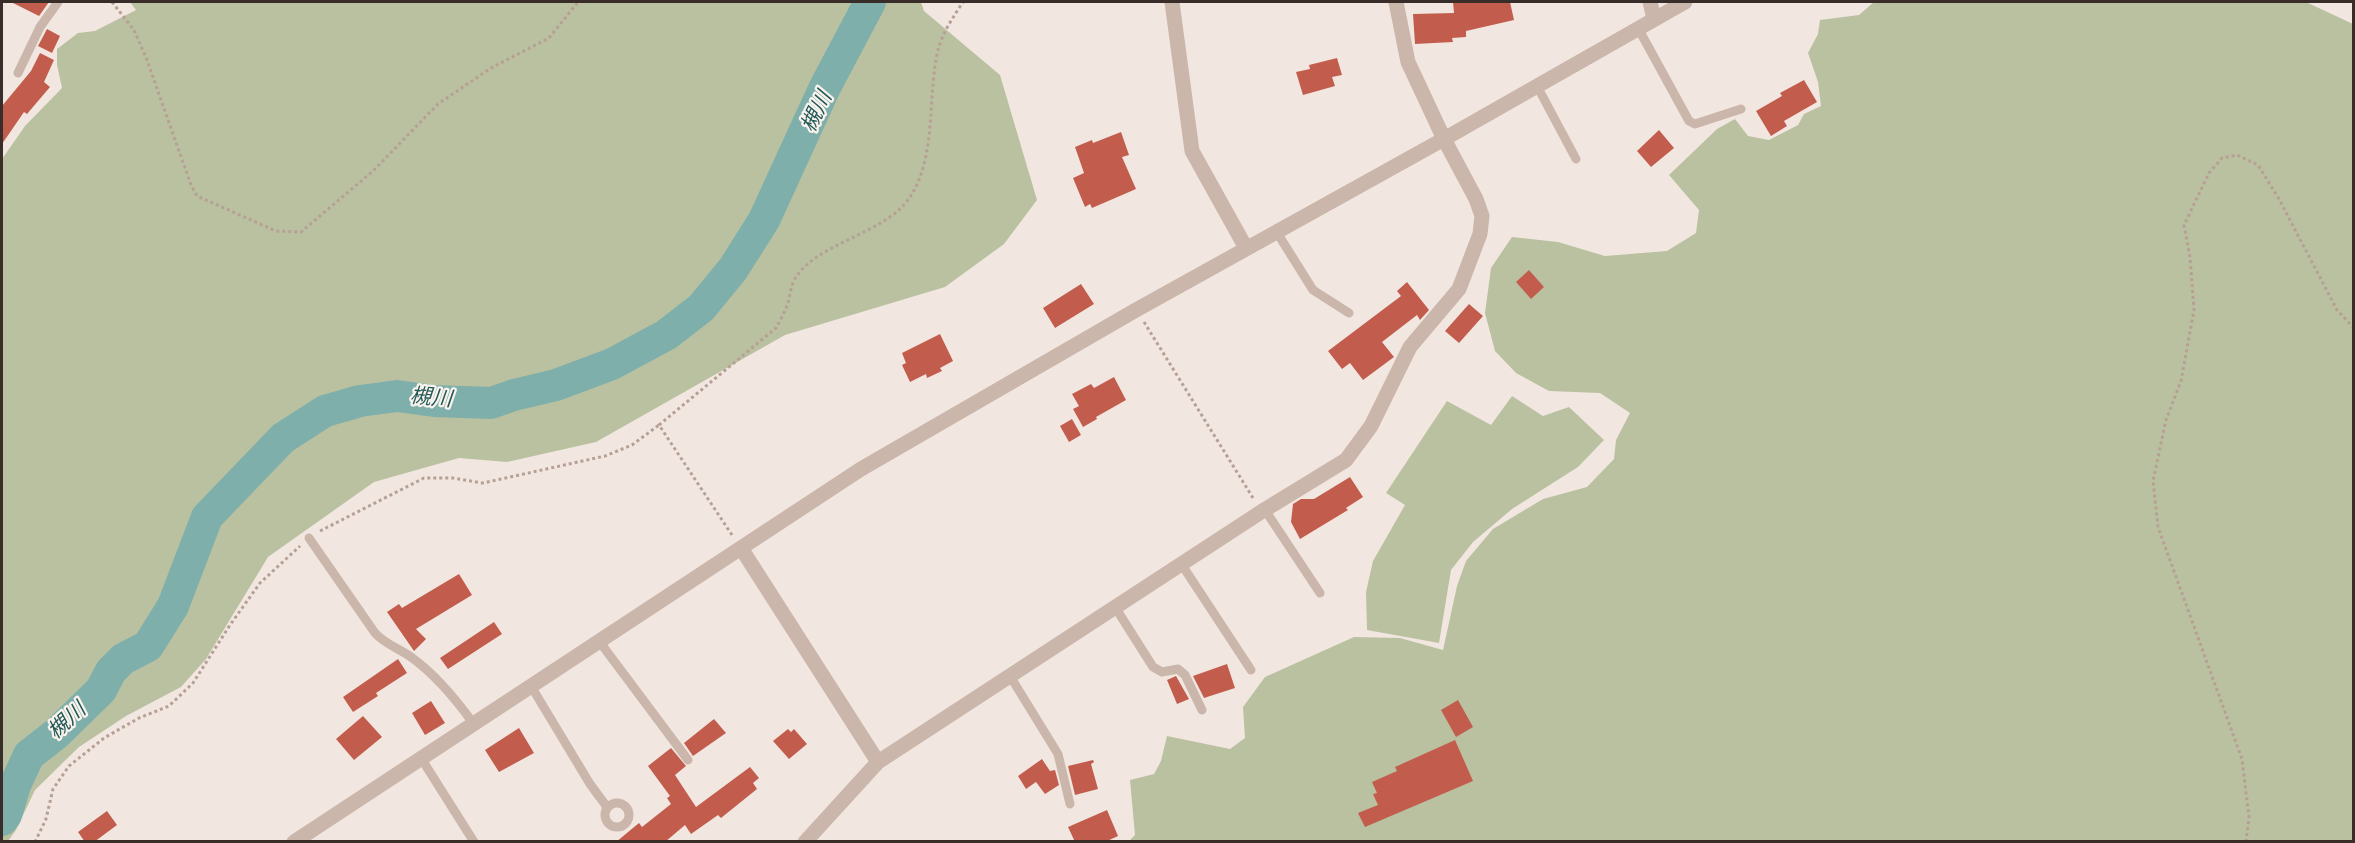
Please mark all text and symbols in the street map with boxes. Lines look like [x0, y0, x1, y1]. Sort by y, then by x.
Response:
water label: 槻川 [796, 88, 838, 136]
water label: 槻川 [409, 384, 453, 412]
water label: 槻川 [43, 698, 91, 744]

